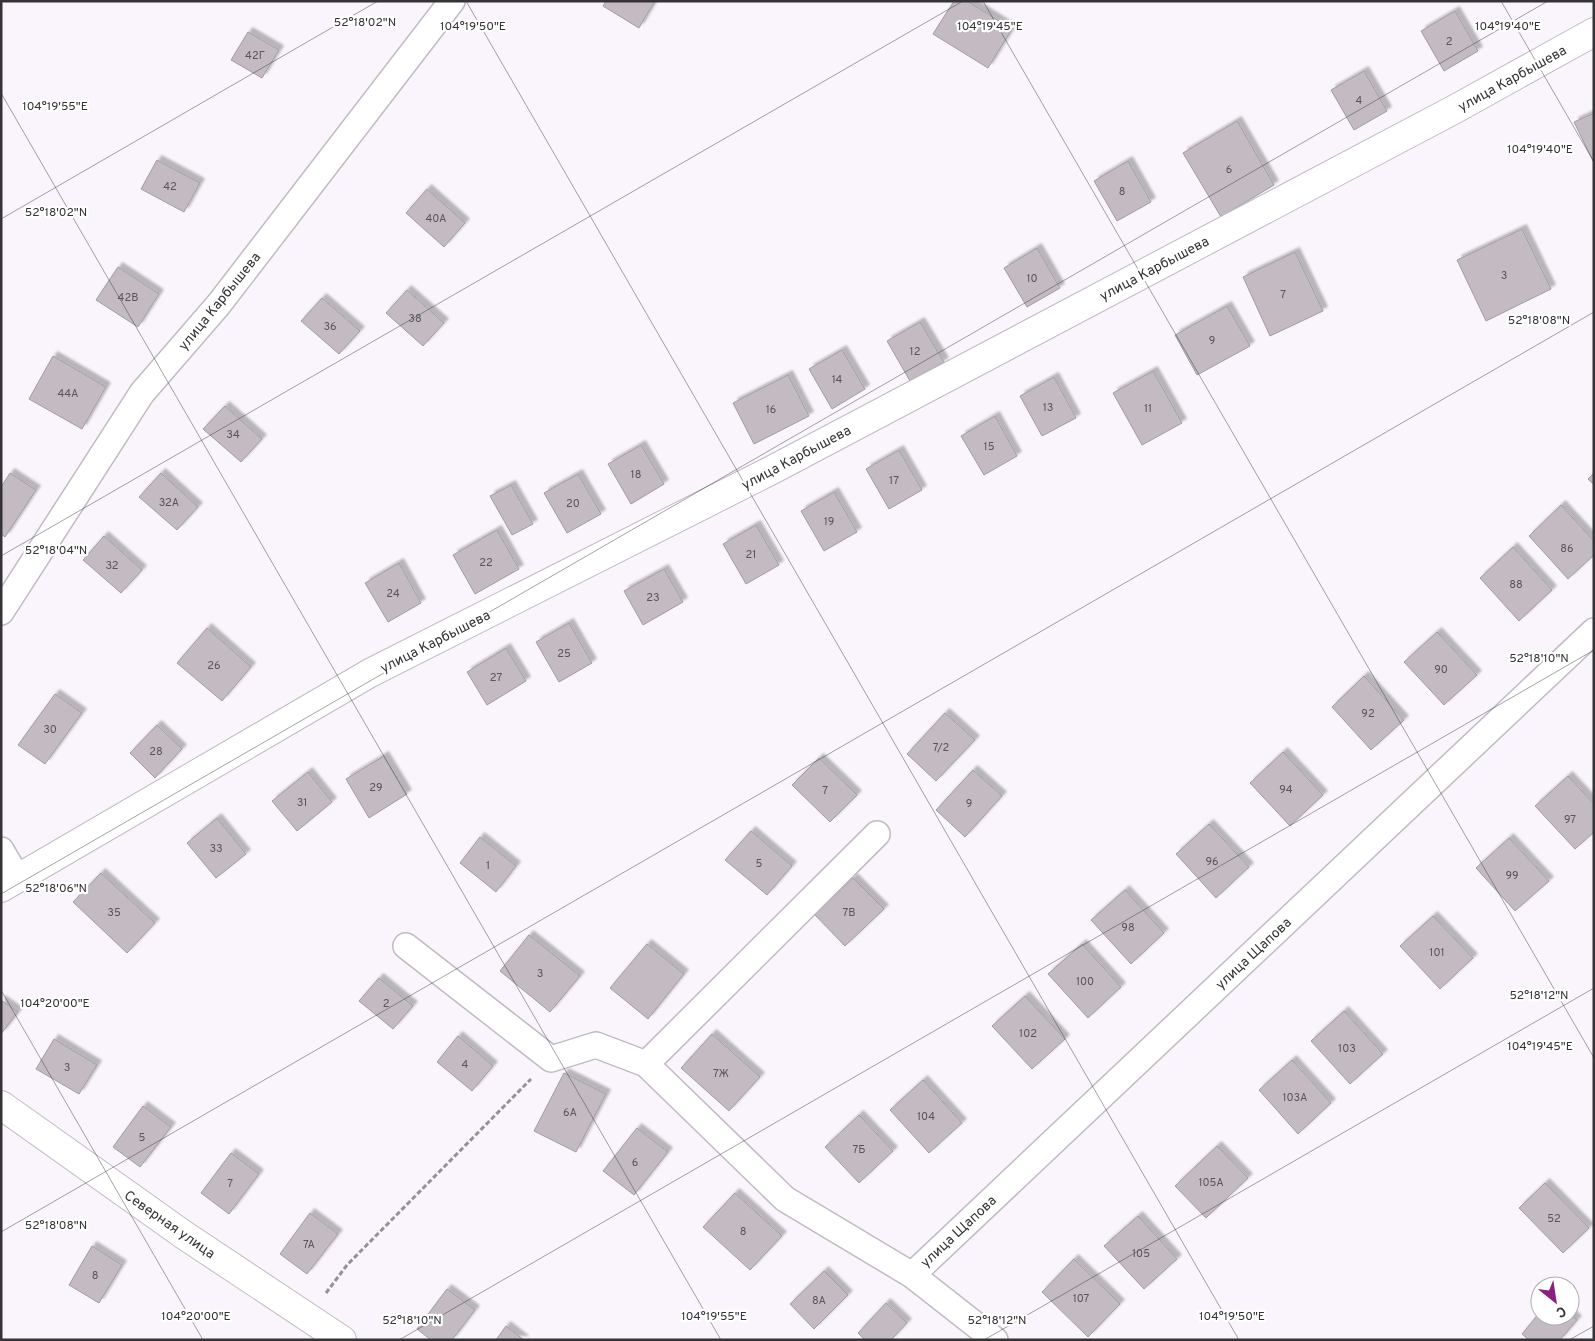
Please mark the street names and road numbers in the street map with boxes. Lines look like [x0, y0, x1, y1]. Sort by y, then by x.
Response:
street label: улица Карбышева [1456, 42, 1570, 116]
street label: улица Карбышева [1097, 233, 1212, 305]
street label: улица Карбышева [175, 249, 265, 354]
street label: улица Карбышева [739, 422, 854, 494]
street label: улица Карбышева [378, 607, 494, 677]
street label: улица Щапова [1212, 915, 1296, 994]
street label: Северная улица [120, 1187, 218, 1263]
street label: улица Щапова [917, 1193, 1001, 1272]

